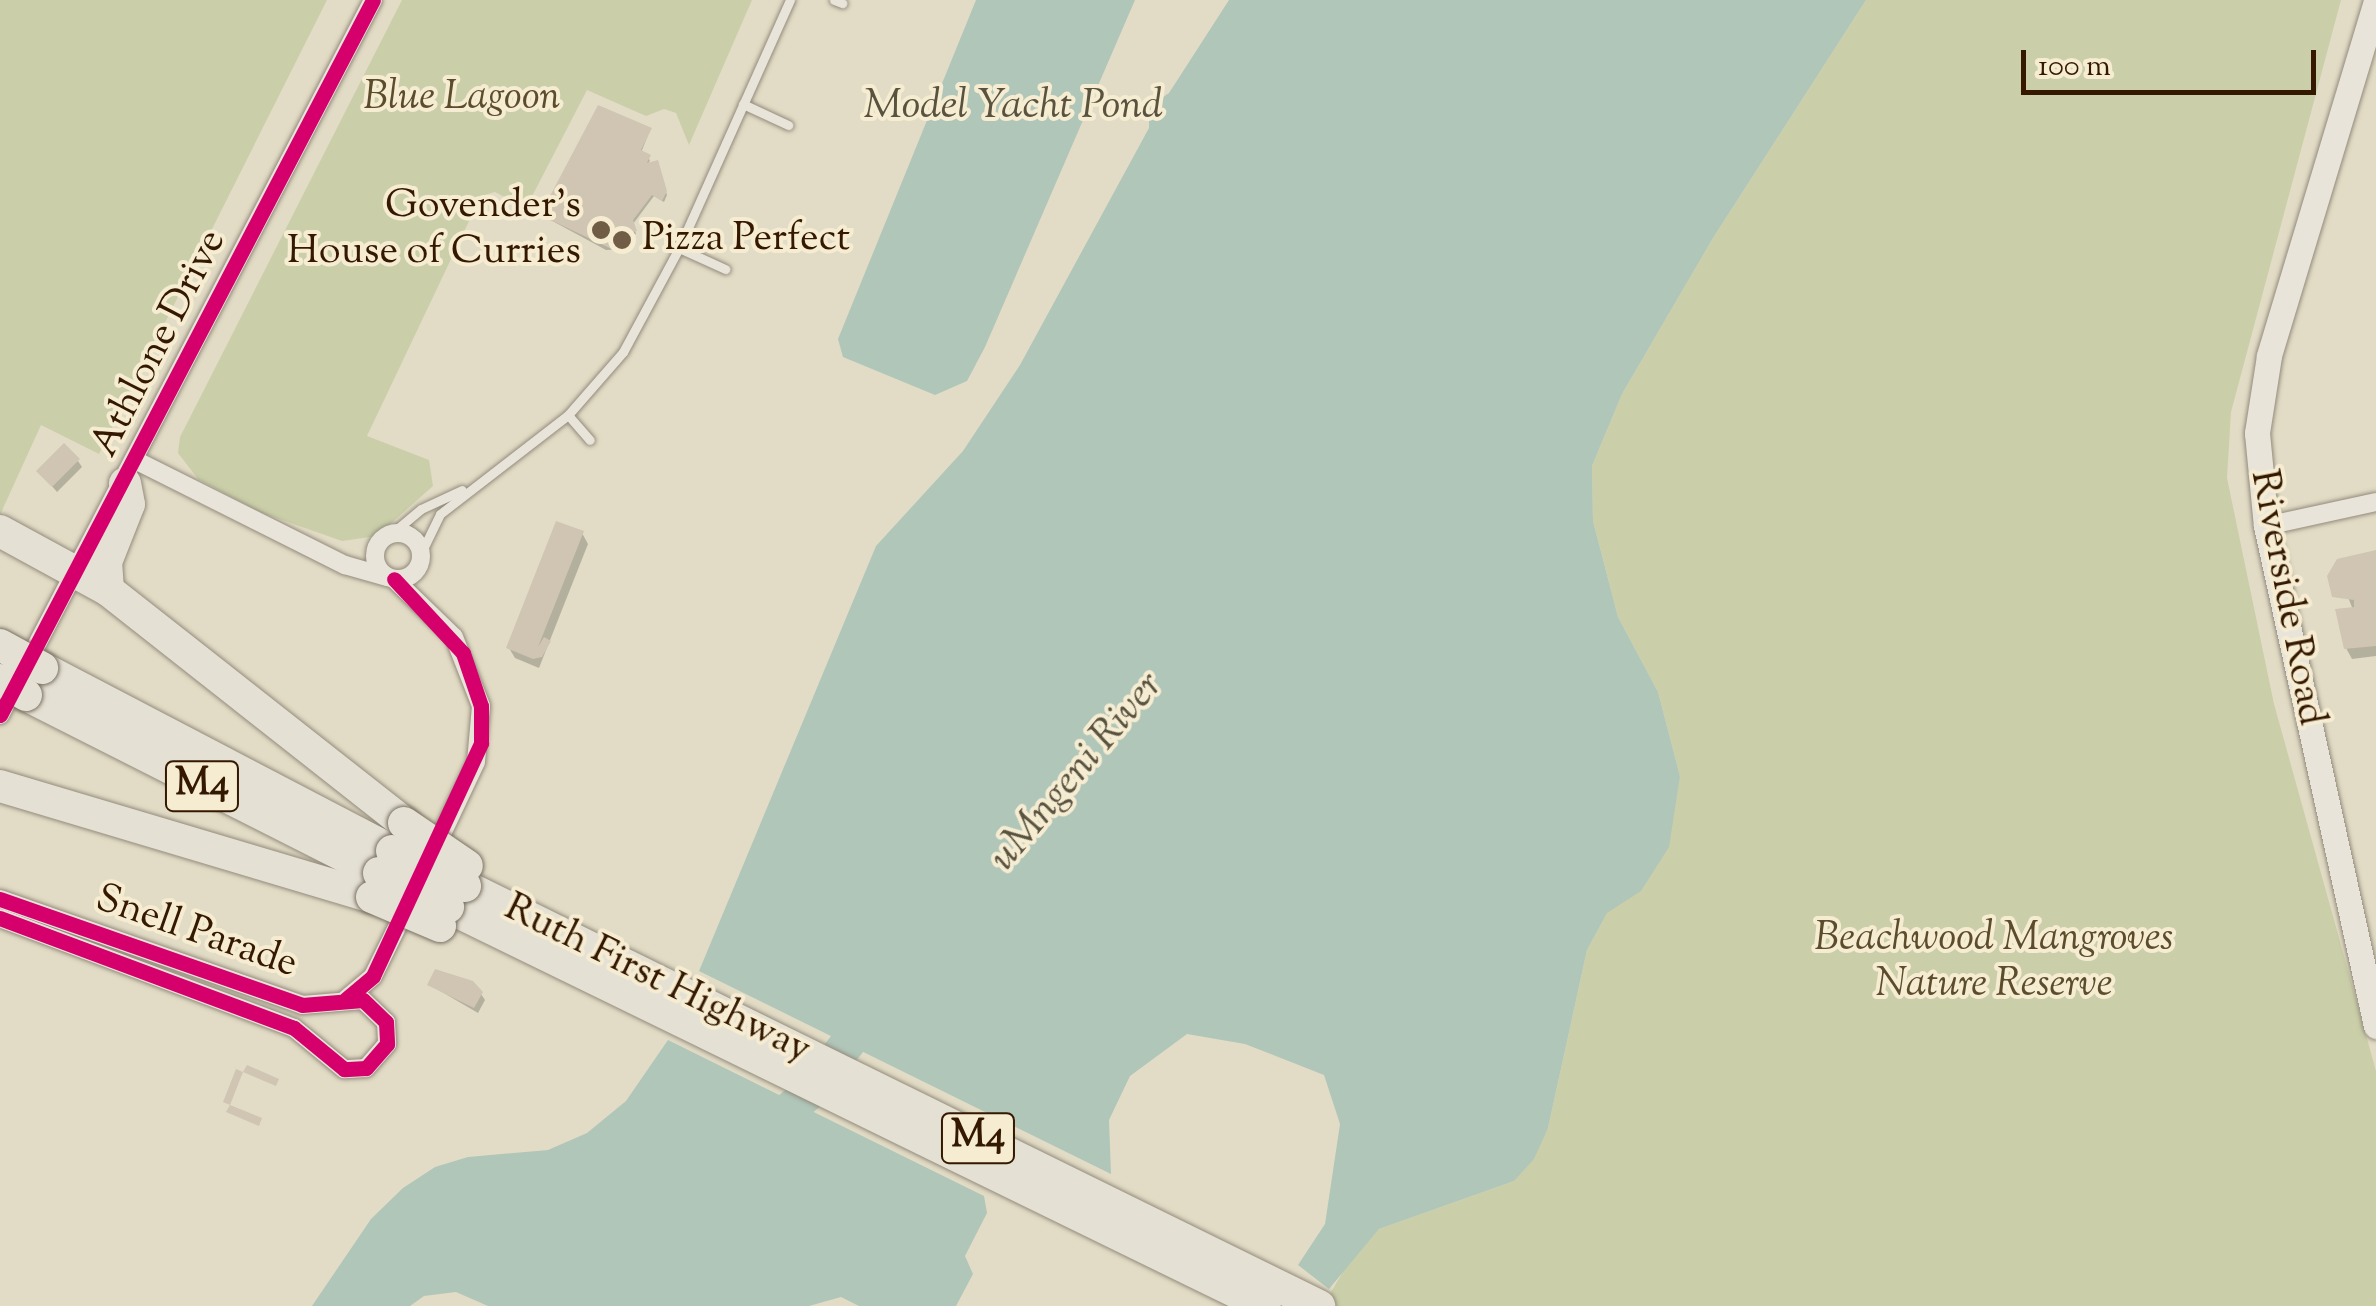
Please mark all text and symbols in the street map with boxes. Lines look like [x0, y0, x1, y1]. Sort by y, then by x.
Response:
scale bar [2026, 30, 2321, 92]
text: 100 m [2038, 46, 2111, 89]
park label: Blue Lagoon [364, 75, 560, 123]
water label: Model Yacht Pond [863, 82, 1163, 132]
place label: Govender's House of Curries [287, 183, 581, 277]
place label: Pizza Perfect [642, 216, 850, 264]
marker: Govender's House of Curries [590, 219, 612, 241]
street label: Athlone Drive [82, 222, 238, 466]
marker: Pizza Perfect [611, 229, 633, 251]
street label: Riverside Road [2238, 466, 2334, 730]
water label: uMngeni River [979, 662, 1175, 882]
road number: M4 [164, 753, 240, 819]
street label: Snell Parade [89, 876, 303, 990]
street label: Ruth First Highway [496, 885, 818, 1075]
park label: Beachwood Mangroves Nature Reserve [1815, 916, 2173, 1010]
road number: M4 [940, 1105, 1016, 1171]

